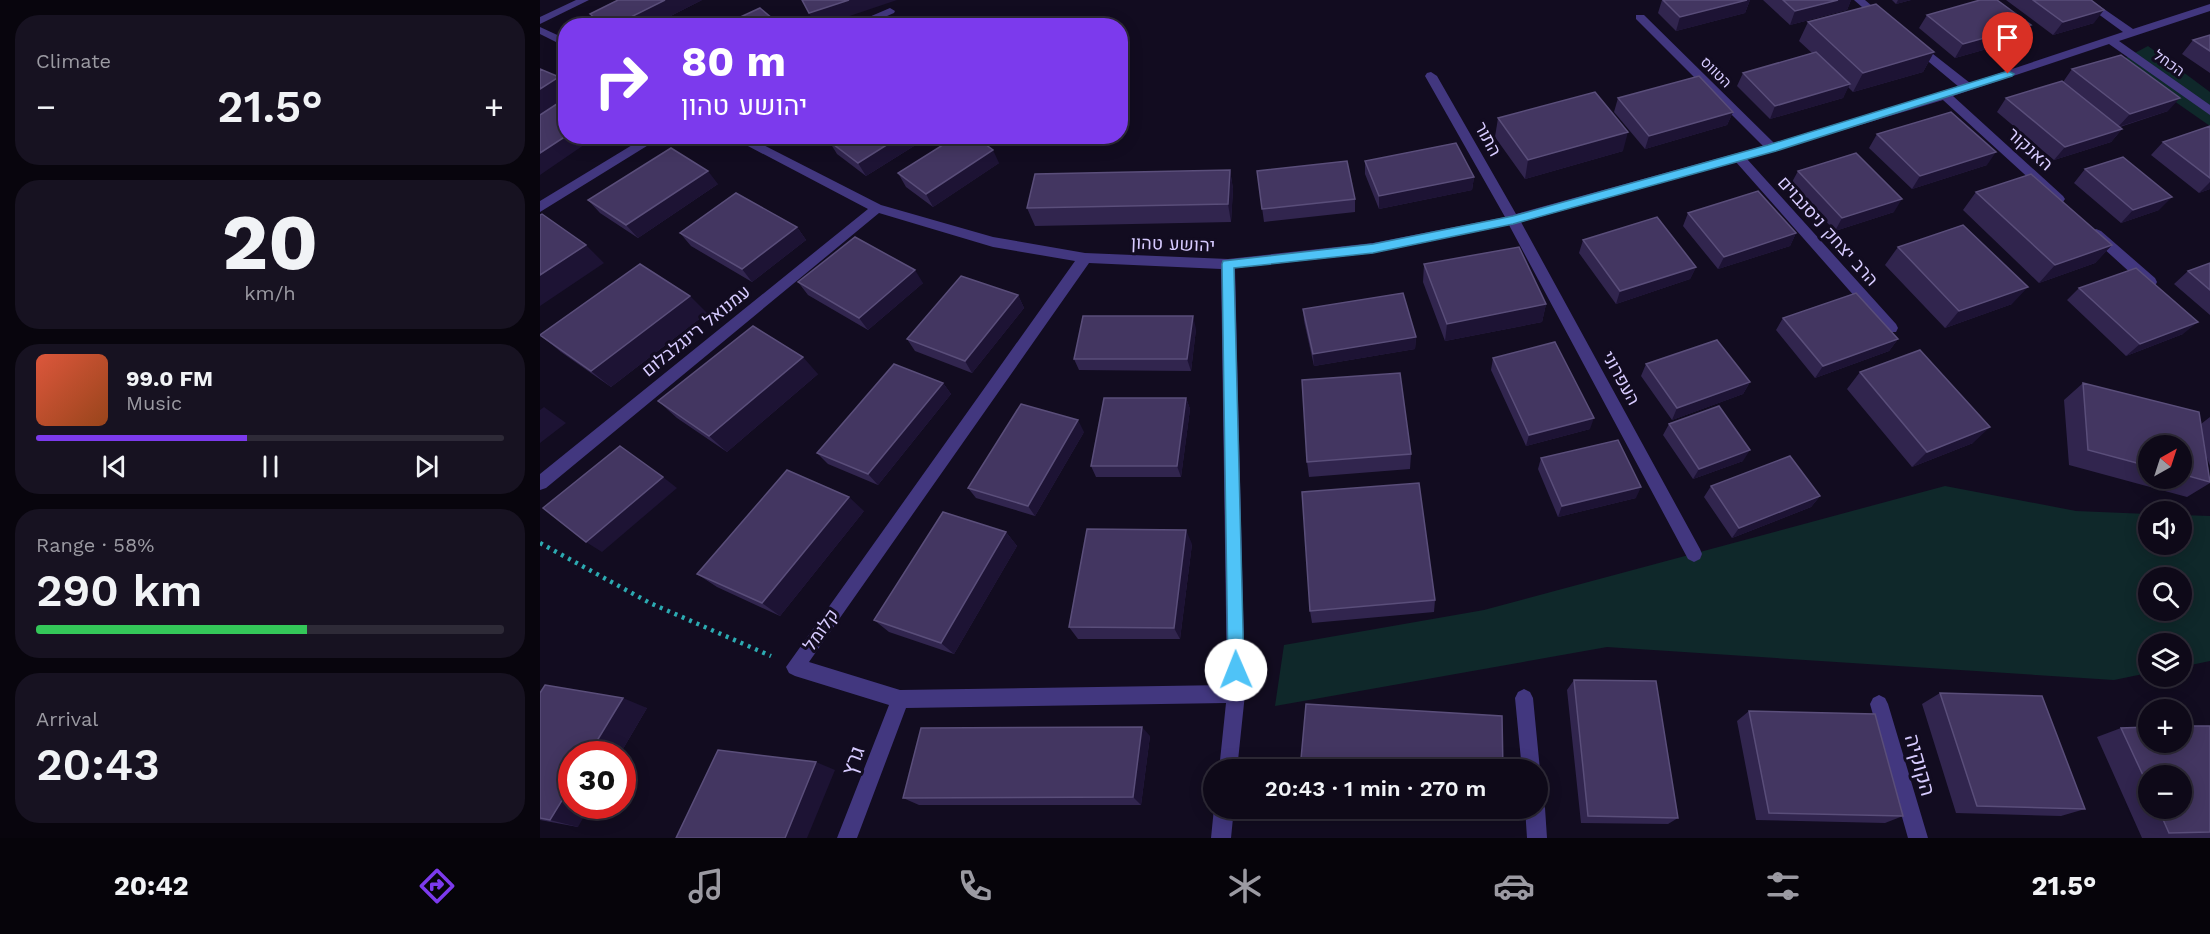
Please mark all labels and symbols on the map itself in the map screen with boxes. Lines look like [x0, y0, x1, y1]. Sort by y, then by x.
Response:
pin [1982, 12, 2033, 74]
street label: הכחל [2150, 46, 2188, 80]
street label: הטווס [1697, 53, 1735, 91]
street label: התור [1471, 118, 1506, 160]
street label: האנקור [2003, 123, 2057, 174]
street label: הרב יצחק ניסנבוים [1774, 172, 1883, 290]
street label: יהושע טהון [1131, 232, 1216, 255]
street label: עמנואל רינגלבלום [637, 281, 754, 381]
street label: העפרוני [1598, 347, 1645, 408]
north arrow [2138, 435, 2192, 489]
street label: קלומל [799, 605, 843, 655]
position arrow [1204, 638, 1268, 702]
street label: הקוקיה [1900, 731, 1941, 799]
speed limit sign: 30 [558, 741, 636, 819]
street label: גרץ [836, 742, 870, 779]

